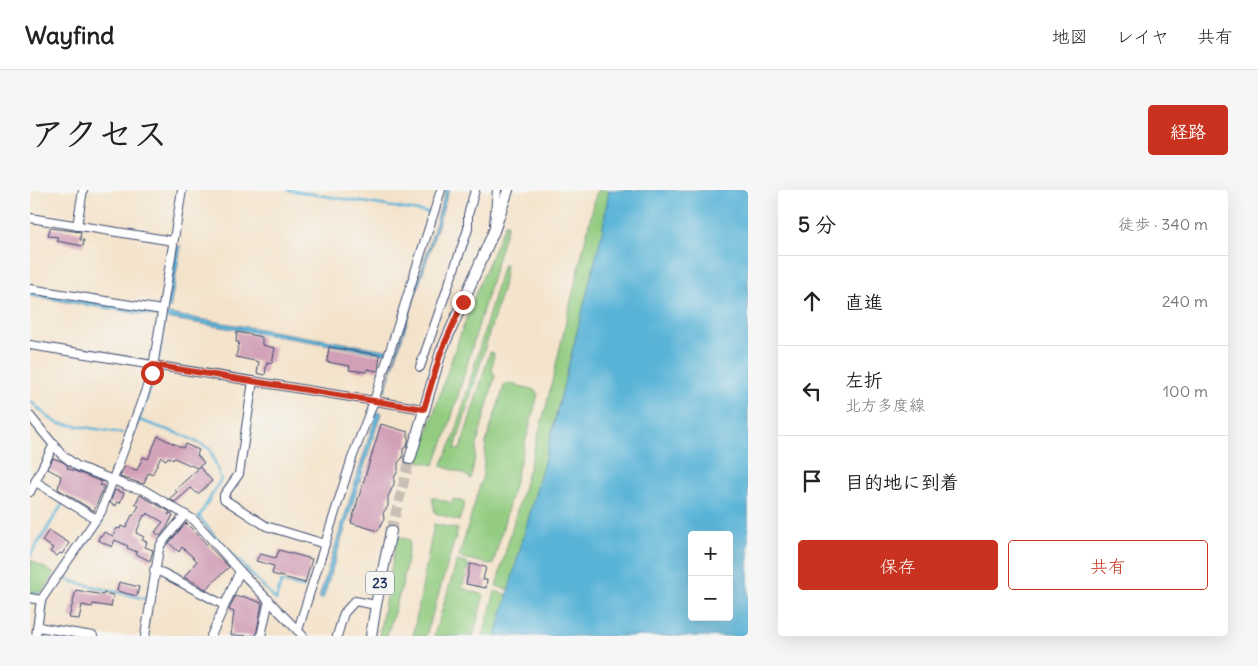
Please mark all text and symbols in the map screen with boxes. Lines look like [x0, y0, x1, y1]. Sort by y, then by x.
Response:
text: Wayfind [25, 20, 114, 50]
text: 地図 [1052, 25, 1088, 48]
text: レイヤ [1116, 25, 1169, 48]
text: 共有 [1197, 25, 1233, 48]
button: 経路 [1148, 105, 1228, 155]
text: アクセス [30, 111, 168, 155]
text: 5 分 [798, 211, 836, 238]
text: 徒歩 · 340 m [1118, 214, 1208, 234]
icon: ahead [798, 287, 826, 315]
text: 直進 [845, 290, 883, 314]
route end [452, 291, 475, 314]
text: 240 m [1162, 291, 1208, 311]
route start [141, 362, 164, 385]
text: 左折 [845, 368, 883, 392]
icon: left [798, 377, 826, 405]
text: 100 m [1163, 381, 1208, 401]
text: 北方多度線 [845, 395, 925, 415]
icon: arrive [798, 467, 826, 495]
text: 目的地に到着 [845, 470, 959, 494]
map controls [688, 531, 733, 621]
button: + [688, 531, 733, 576]
button: 保存 [798, 540, 998, 590]
button: 共有 [1008, 540, 1208, 590]
road number: 23 [366, 572, 394, 594]
button: − [688, 576, 733, 621]

